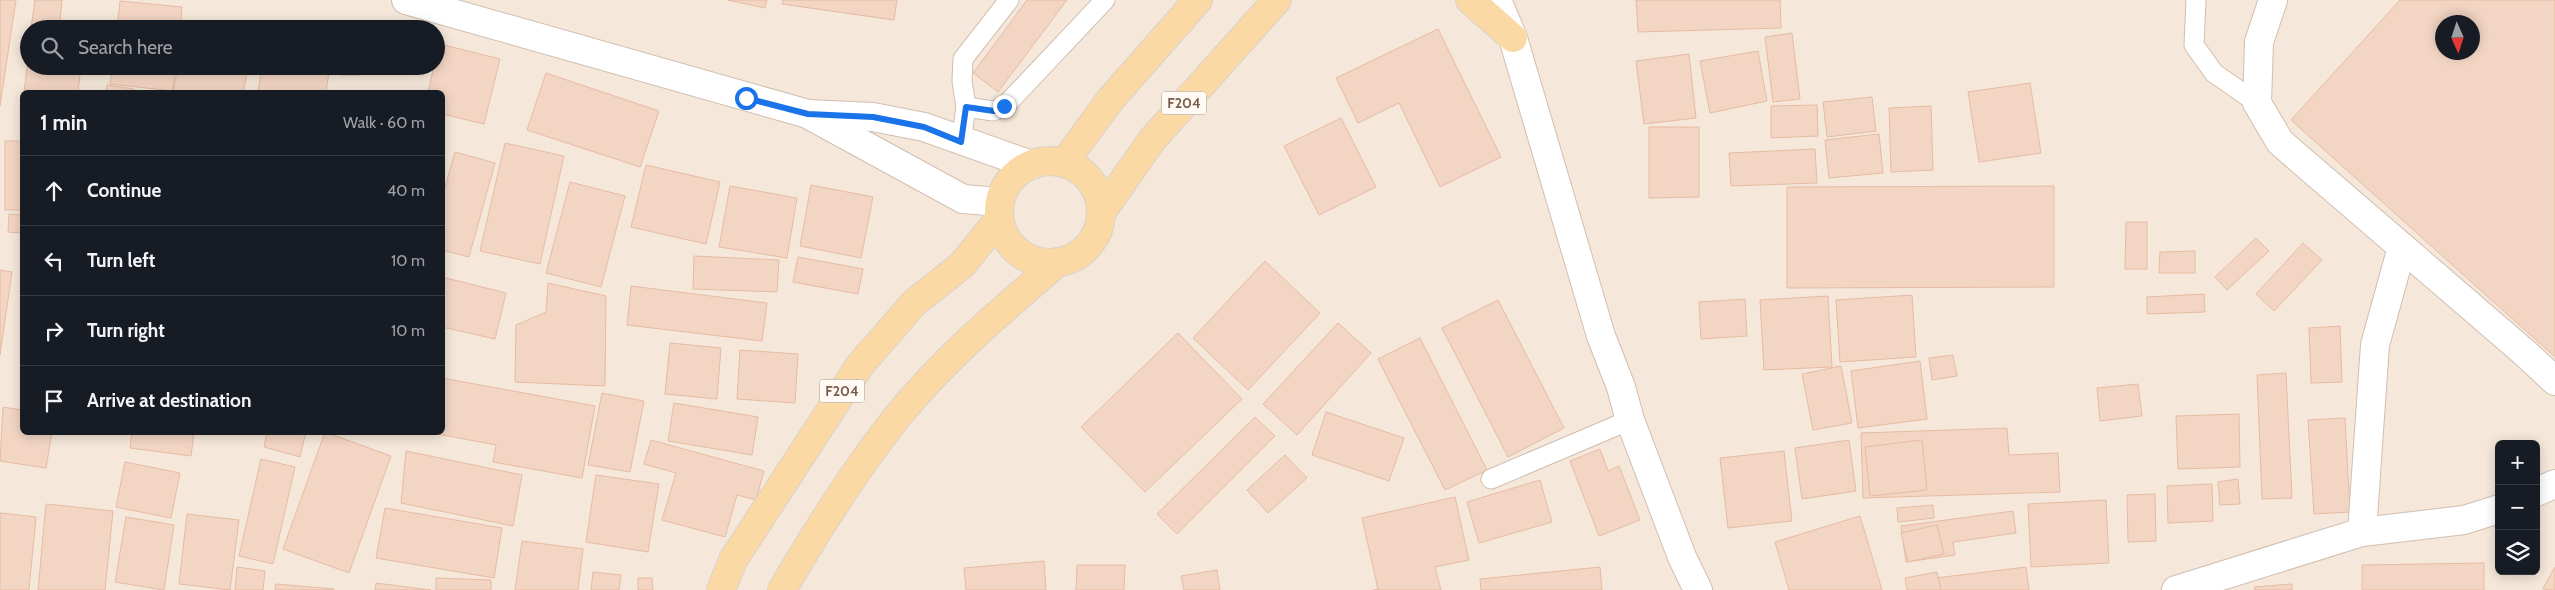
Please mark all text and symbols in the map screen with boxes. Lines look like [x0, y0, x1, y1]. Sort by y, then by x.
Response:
north arrow [2435, 15, 2480, 60]
search box [20, 20, 445, 75]
icon: search [38, 34, 66, 62]
text: Search here [78, 36, 172, 59]
route start [735, 87, 758, 110]
road number: F204 [1162, 92, 1206, 115]
route end [993, 95, 1016, 118]
text: 1 min [40, 110, 87, 135]
text: Walk · 60 m [343, 113, 425, 132]
icon: ahead [40, 177, 68, 205]
text: Continue [87, 179, 161, 202]
text: 40 m [387, 181, 425, 200]
icon: left [40, 247, 68, 275]
text: Turn left [87, 249, 155, 272]
text: 10 m [391, 251, 425, 270]
icon: right [40, 317, 68, 345]
text: Turn right [87, 319, 165, 342]
text: 10 m [391, 321, 425, 340]
road number: F204 [820, 380, 864, 402]
icon: arrive [40, 387, 68, 415]
text: Arrive at destination [87, 389, 251, 412]
map controls [2495, 440, 2540, 575]
button: + [2495, 440, 2540, 485]
button: − [2495, 485, 2540, 530]
button: layers [2495, 530, 2540, 575]

